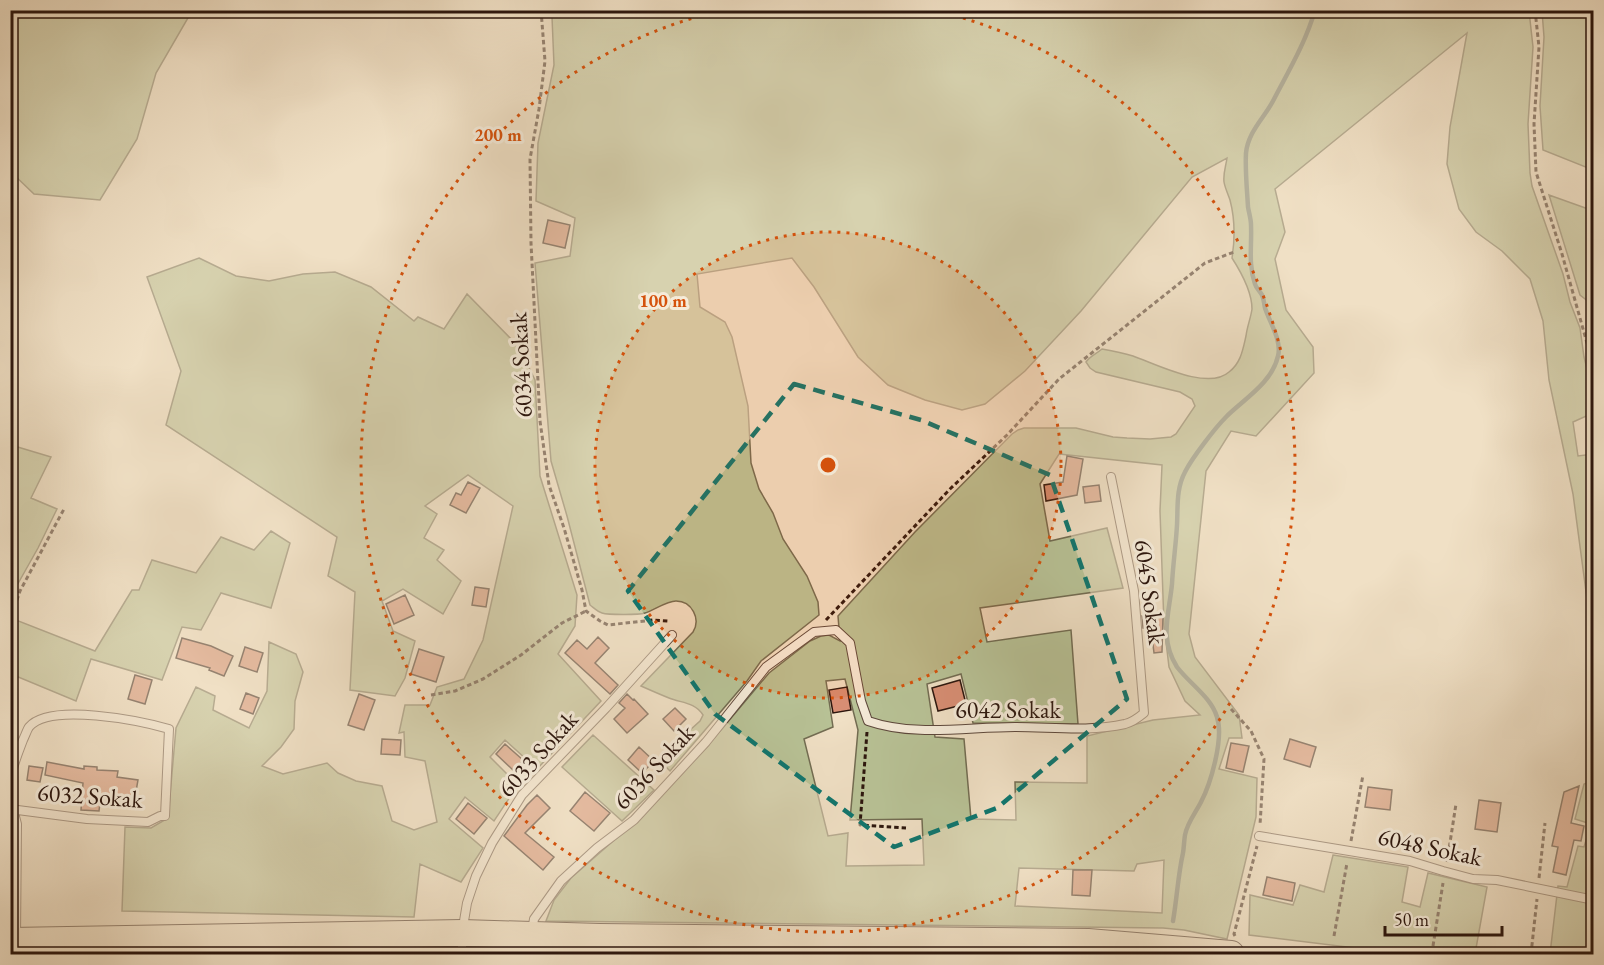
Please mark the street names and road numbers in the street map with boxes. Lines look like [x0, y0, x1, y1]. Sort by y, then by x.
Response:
street label: 6034 Sokak [502, 311, 539, 419]
street label: 6045 Sokak [1128, 537, 1173, 647]
street label: 6042 Sokak [955, 694, 1062, 725]
street label: 6033 Sokak [491, 703, 585, 803]
street label: 6036 Sokak [606, 717, 702, 816]
street label: 6032 Sokak [36, 776, 145, 815]
street label: 6048 Sokak [1375, 820, 1486, 873]

